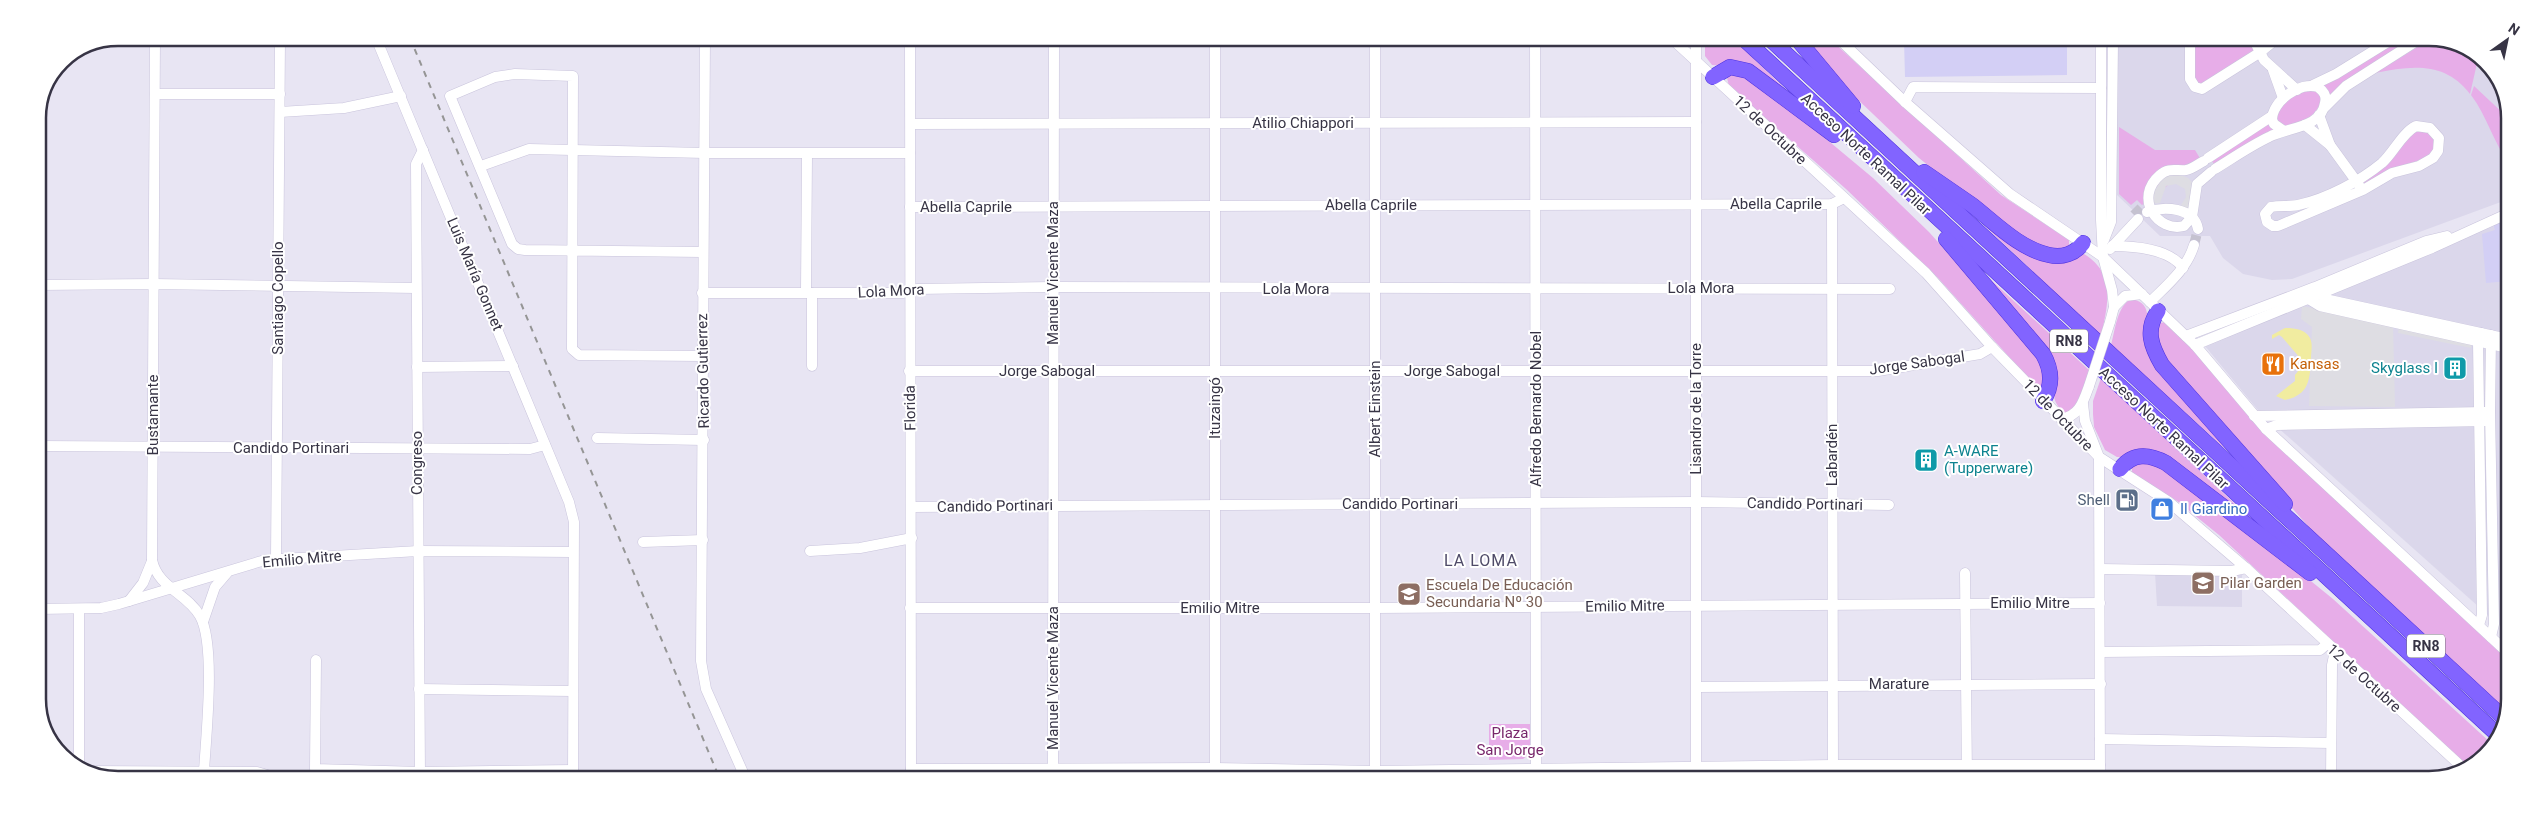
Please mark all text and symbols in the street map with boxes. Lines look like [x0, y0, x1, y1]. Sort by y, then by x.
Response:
north arrow [2482, 15, 2532, 65]
text: N [2506, 20, 2523, 39]
street label: Acceso Norte Ramal Pilar [1797, 89, 1935, 219]
street label: 12 de Octubre [1730, 92, 1810, 168]
street label: Atilio Chiappori [1252, 114, 1354, 132]
street label: Abella Caprile [1730, 195, 1822, 213]
street label: Abella Caprile [1325, 196, 1417, 214]
street label: Abella Caprile [920, 198, 1012, 216]
street label: Manuel Vicente Maza [1044, 201, 1062, 345]
street label: Luis María Gonnet [443, 215, 507, 333]
street label: Santiago Copello [269, 241, 287, 355]
street label: Lola Mora [1668, 279, 1734, 297]
street label: Lola Mora [857, 280, 925, 302]
street label: Lola Mora [1263, 280, 1329, 298]
street label: Ricardo Gutierrez [693, 313, 713, 429]
road number: RN8 [2050, 330, 2088, 352]
street label: Alfredo Bernardo Nobel [1527, 331, 1545, 487]
street label: Lisandro de la Torre [1687, 343, 1705, 475]
street label: Jorge Sabogal [1868, 347, 1966, 379]
restaurant icon: Kansas [2260, 351, 2286, 377]
place label: Kansas [2290, 355, 2340, 373]
building icon: Skyglass I [2442, 355, 2468, 381]
place label: Skyglass I [2371, 359, 2438, 377]
street label: Albert Einstein [1366, 361, 1384, 457]
street label: Jorge Sabogal [999, 362, 1095, 380]
street label: Jorge Sabogal [1404, 362, 1500, 380]
street label: Acceso Norte Ramal Pilar [2095, 363, 2233, 493]
street label: Bustamante [144, 375, 162, 455]
street label: 12 de Octubre [2019, 375, 2097, 455]
street label: Ituzaingó [1206, 377, 1224, 439]
street label: Florida [901, 385, 919, 431]
street label: Labardén [1823, 424, 1841, 486]
street label: Congreso [408, 431, 426, 495]
street label: Candido Portinari [233, 439, 349, 457]
place label: A-WARE (Tupperware) [1944, 442, 2033, 477]
building icon: A-WARE (Tupperware) [1913, 447, 1939, 473]
fuel station icon: Shell [2114, 487, 2140, 513]
place label: Shell [2078, 491, 2110, 509]
street label: Candido Portinari [1747, 494, 1863, 514]
street label: Candido Portinari [1342, 495, 1458, 513]
street label: Candido Portinari [937, 496, 1053, 516]
shop icon: Il Giardino [2149, 496, 2175, 522]
place label: Il Giardino [2180, 500, 2247, 518]
street label: Emilio Mitre [262, 547, 342, 571]
district label: LA LOMA [1444, 551, 1518, 570]
school or university icon: Pilar Garden [2190, 570, 2216, 596]
place label: Pilar Garden [2220, 574, 2302, 592]
place label: Escuela De Educación Secundaria Nº 30 [1426, 576, 1573, 611]
school or university icon: Escuela De Educación Secundaria Nº 30 [1396, 581, 1422, 607]
street label: Emilio Mitre [1990, 594, 2070, 612]
street label: Emilio Mitre [1585, 596, 1665, 616]
street label: Emilio Mitre [1180, 599, 1260, 617]
street label: Manuel Vicente Maza [1044, 606, 1062, 750]
road number: RN8 [2407, 634, 2445, 658]
street label: 12 de Octubre [2323, 640, 2405, 716]
street label: Marature [1869, 675, 1929, 693]
park label: Plaza San Jorge [1476, 724, 1544, 759]

